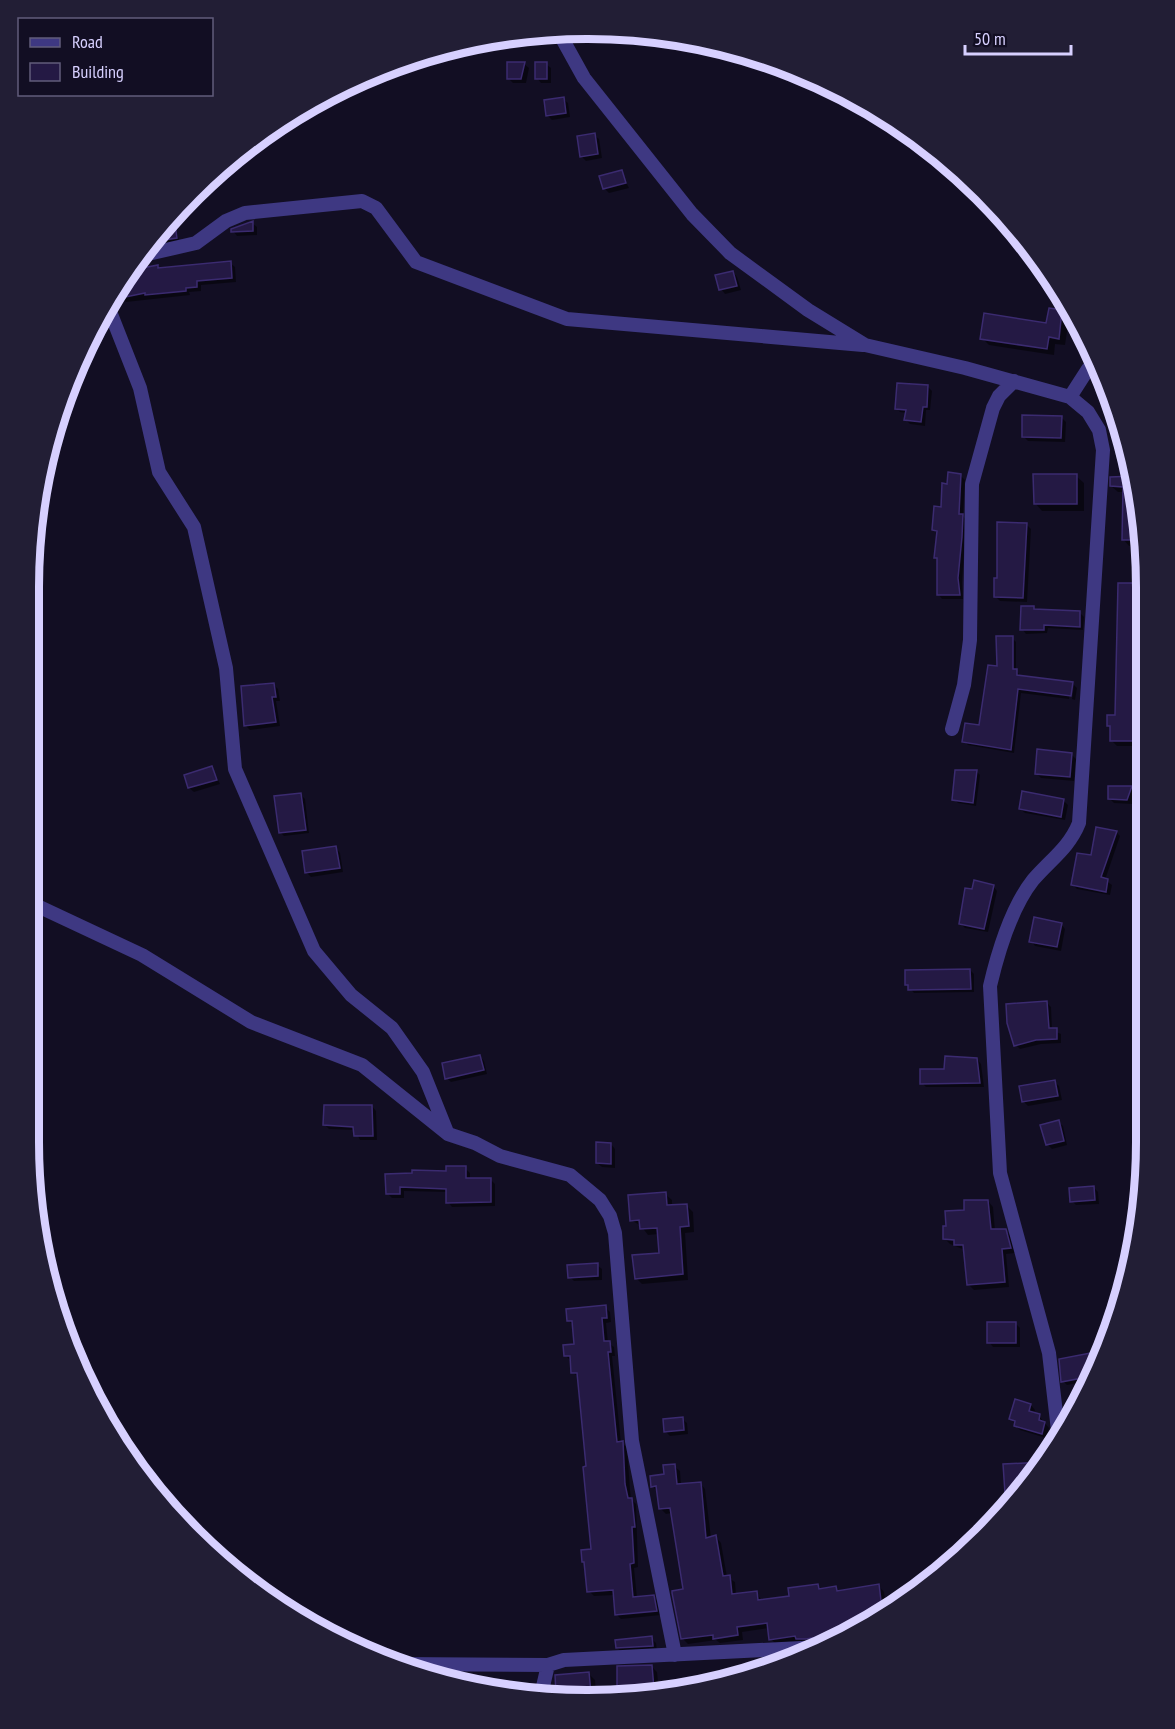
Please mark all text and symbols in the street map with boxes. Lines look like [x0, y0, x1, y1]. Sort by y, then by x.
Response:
legend [18, 18, 213, 96]
scale bar [965, 18, 1072, 56]
text: 50 m [974, 27, 1006, 50]
text: Road [72, 30, 103, 53]
text: Building [72, 60, 124, 83]

